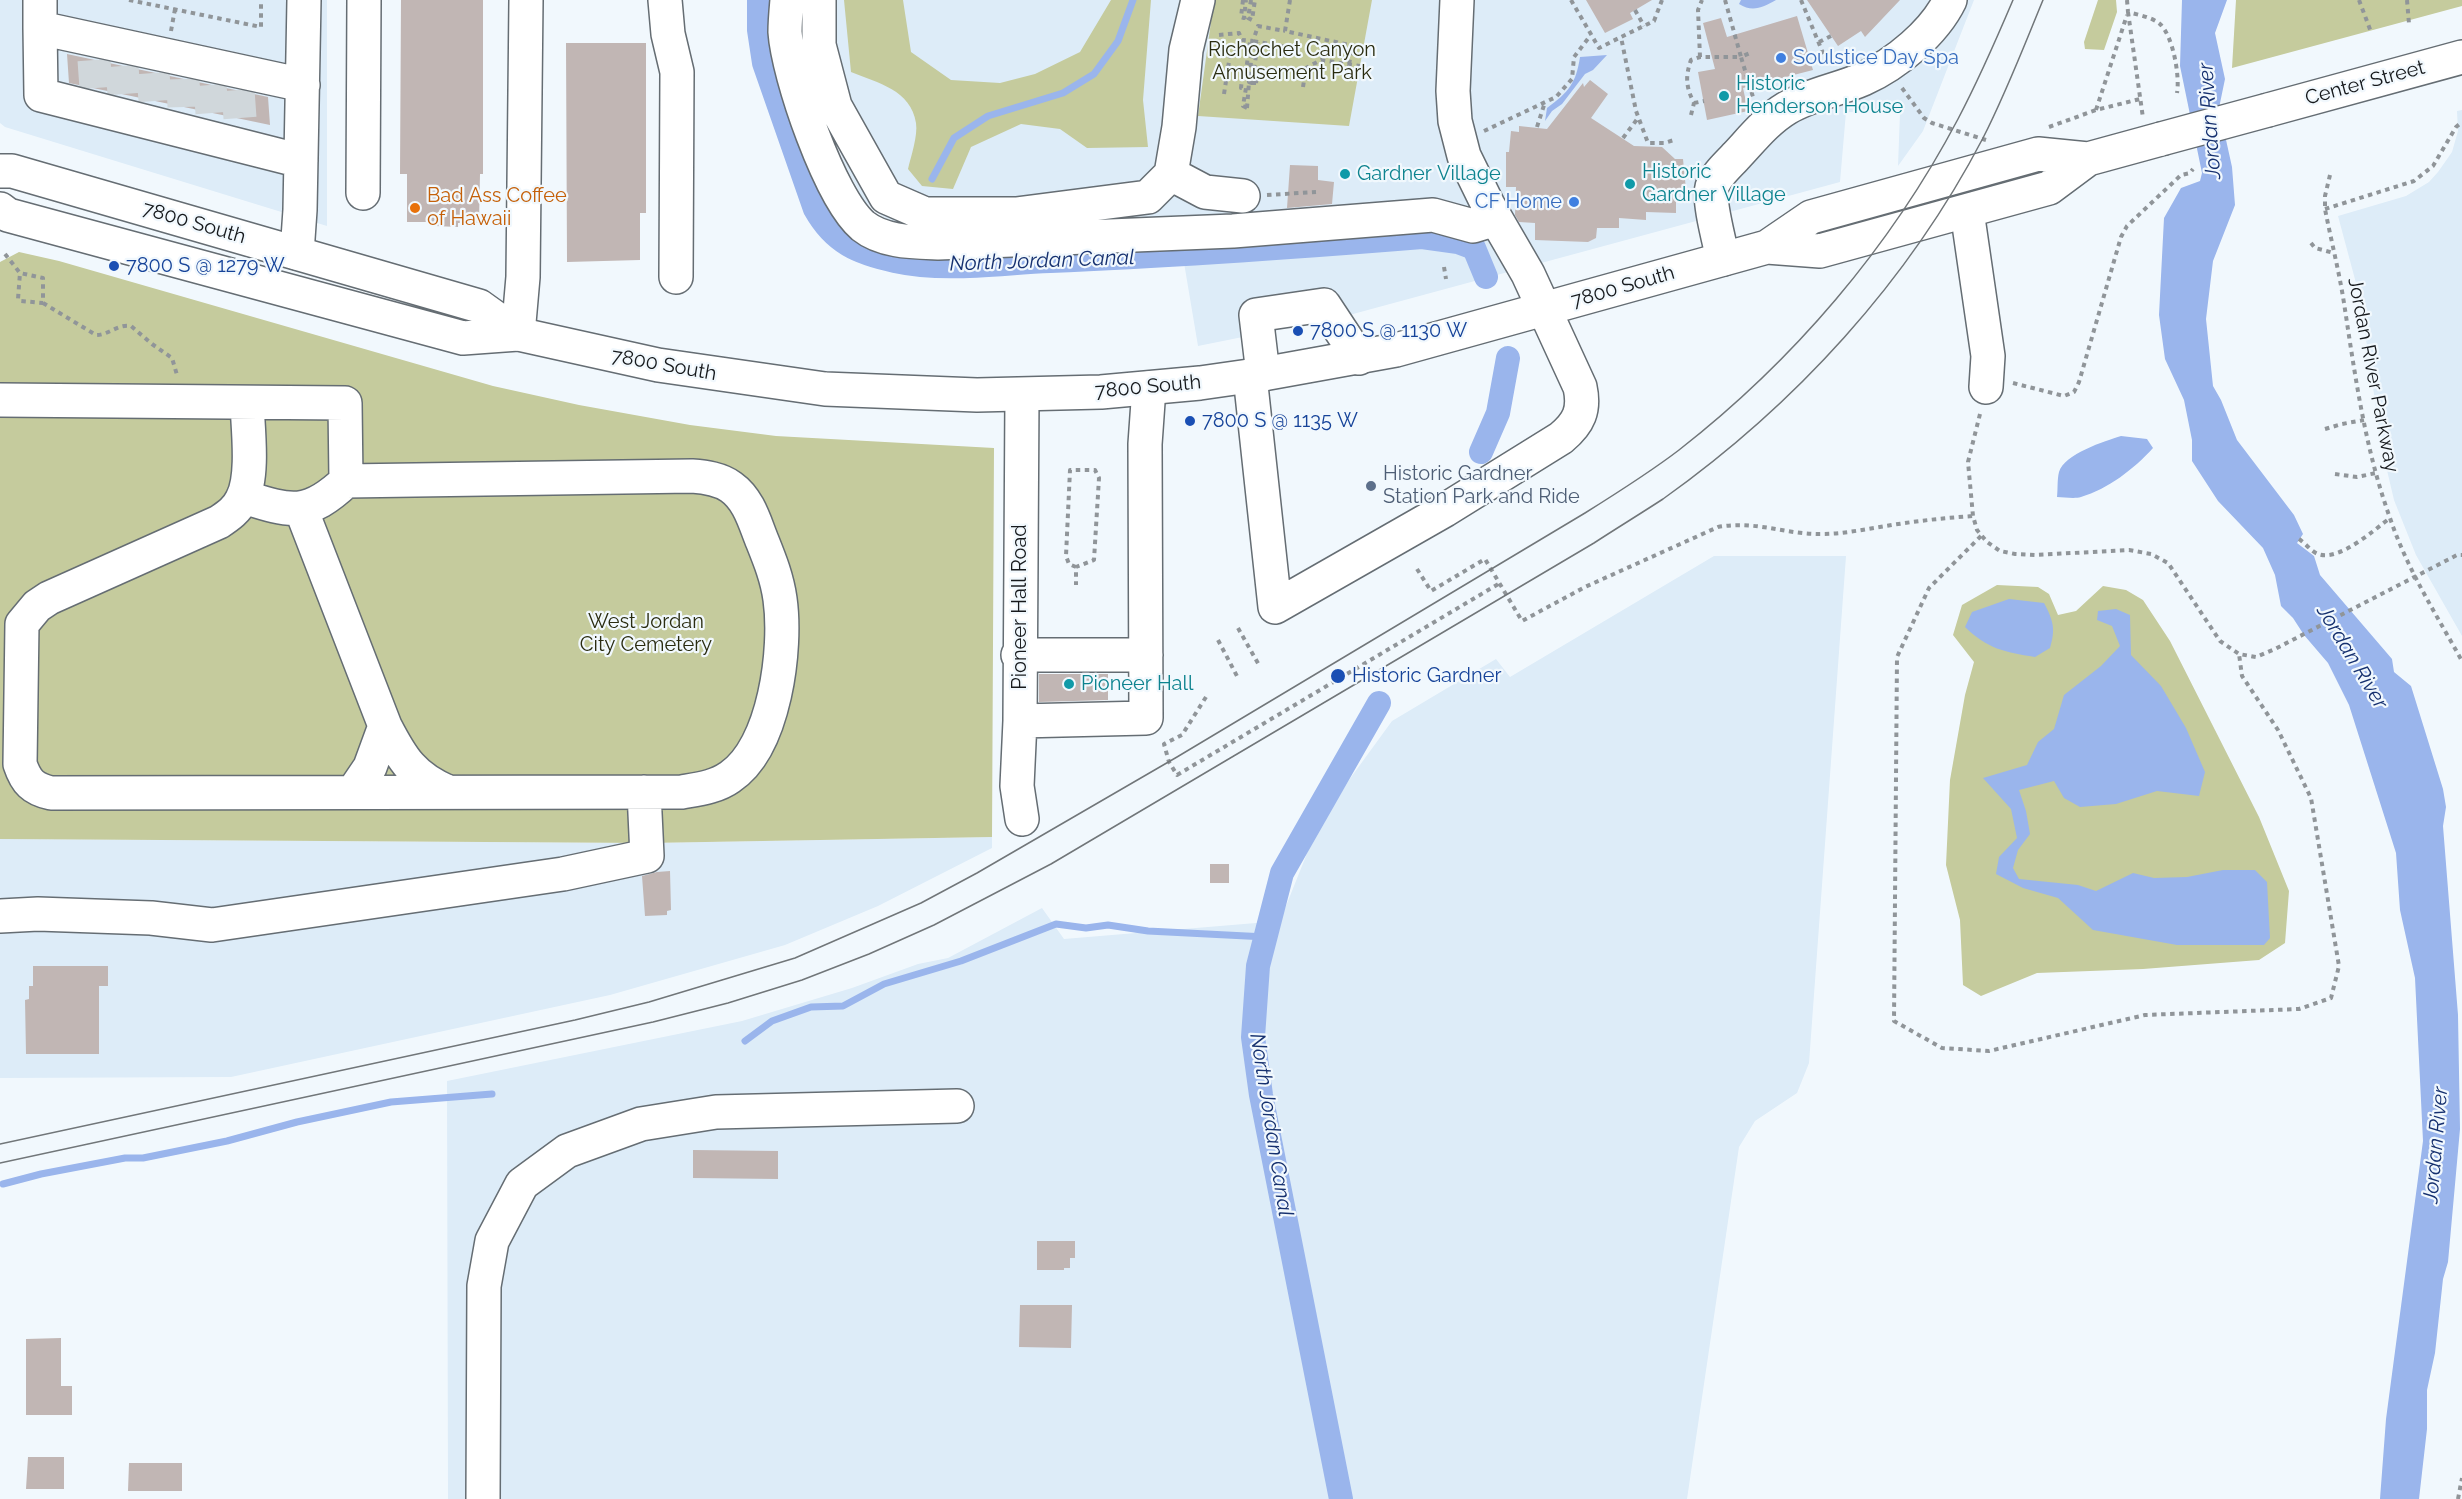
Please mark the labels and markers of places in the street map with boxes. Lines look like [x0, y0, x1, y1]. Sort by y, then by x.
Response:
place label: Soulstice Day Spa [1793, 46, 1959, 70]
marker: Soulstice Day Spa [1774, 51, 1788, 65]
place label: Historic Henderson House [1736, 72, 1903, 119]
marker: Historic Henderson House [1717, 89, 1731, 103]
place label: Historic Gardner Village [1642, 160, 1786, 207]
place label: Gardner Village [1357, 162, 1501, 186]
marker: Gardner Village [1338, 167, 1352, 181]
marker: Historic Gardner Village [1623, 177, 1637, 191]
place label: Bad Ass Coffee of Hawaii [427, 184, 567, 231]
place label: CF Home [1475, 190, 1562, 214]
marker: CF Home [1567, 195, 1581, 209]
marker: Bad Ass Coffee of Hawaii [408, 201, 422, 215]
place label: 7800 S @ 1279 W [126, 254, 285, 278]
marker: 7800 S @ 1279 W [107, 259, 121, 273]
place label: 7800 S @ 1130 W [1310, 319, 1467, 343]
marker: 7800 S @ 1130 W [1291, 324, 1305, 338]
place label: 7800 S @ 1135 W [1202, 409, 1358, 433]
marker: 7800 S @ 1135 W [1183, 414, 1197, 428]
place label: Historic Gardner Station Park and Ride [1383, 462, 1580, 509]
marker: Historic Gardner Station Park and Ride [1364, 479, 1378, 493]
place label: Historic Gardner [1352, 664, 1501, 688]
marker: Historic Gardner [1329, 667, 1347, 685]
place label: Pioneer Hall [1081, 672, 1193, 696]
marker: Pioneer Hall [1062, 677, 1076, 691]

